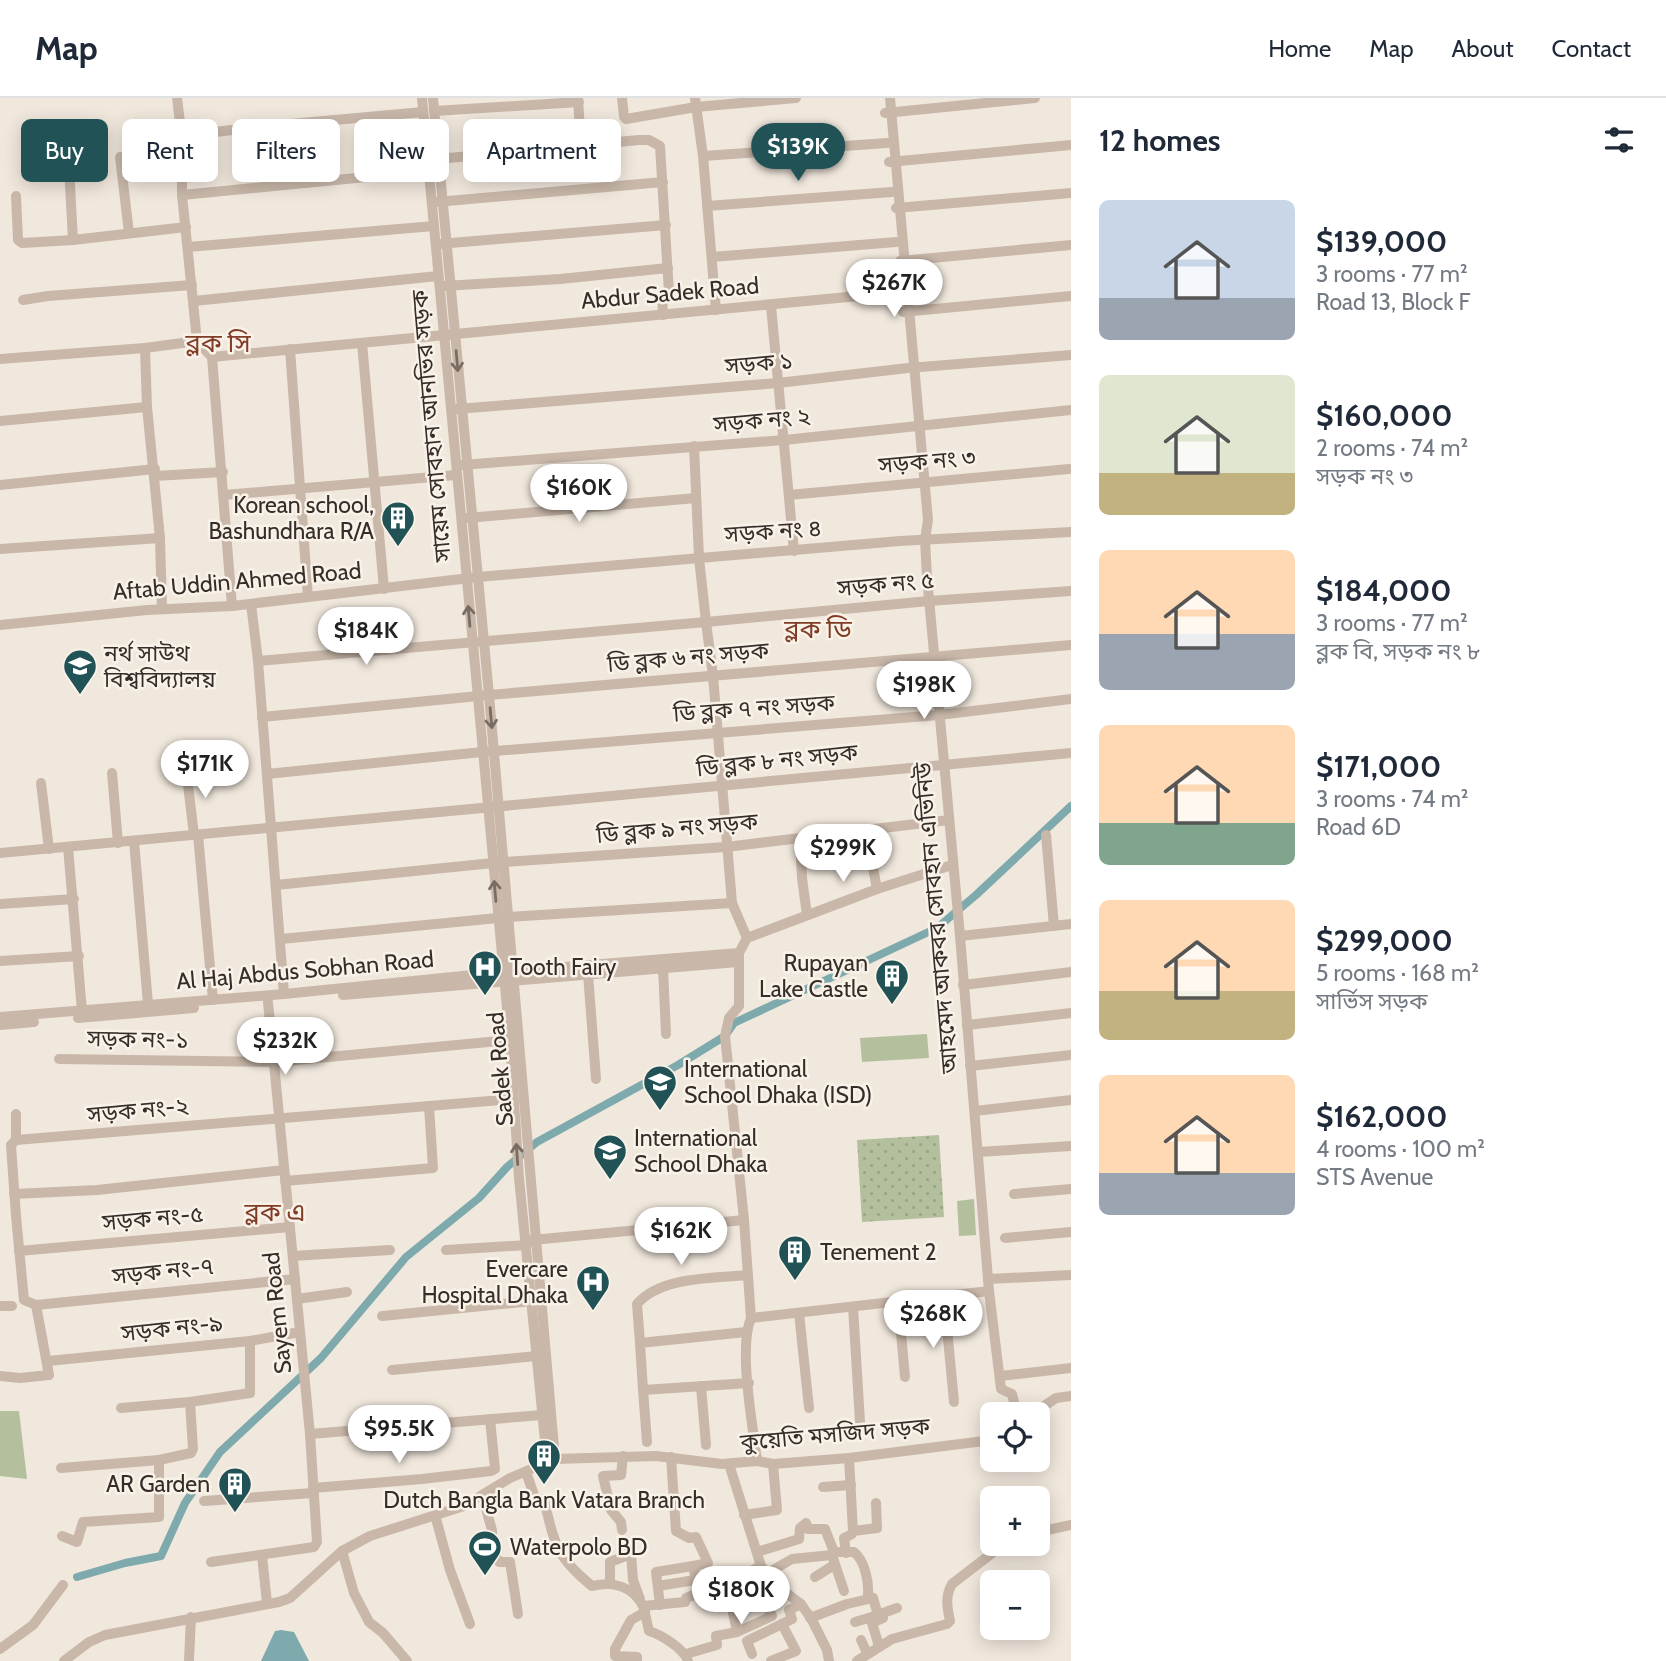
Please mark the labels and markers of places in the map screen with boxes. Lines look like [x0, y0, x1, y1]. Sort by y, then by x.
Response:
pin: $139K [749, 123, 847, 183]
pin: $267K [845, 260, 943, 319]
pin: $160K [530, 464, 628, 524]
place label: Korean school, Bashundhara R/A [208, 491, 374, 545]
building icon: Korean school, Bashundhara R/A [379, 499, 417, 548]
pin: $184K [317, 608, 415, 667]
place label: নর্থ সাউথ বিশ্ববিদ্যালয় [103, 639, 216, 693]
school or university icon: নর্থ সাউথ বিশ্ববিদ্যালয় [61, 647, 99, 696]
pin: $198K [875, 662, 973, 721]
pin: $171K [156, 740, 254, 800]
pin: $299K [794, 824, 892, 884]
hospital icon: Tooth Fairy [466, 948, 504, 997]
place label: Rupayan Lake Castle [759, 949, 868, 1003]
place label: Tooth Fairy [510, 953, 617, 981]
building icon: Rupayan Lake Castle [873, 957, 911, 1006]
pin: $232K [236, 1018, 334, 1077]
place label: International School Dhaka (ISD) [684, 1055, 872, 1109]
school or university icon: International School Dhaka (ISD) [641, 1063, 679, 1112]
place label: International School Dhaka [634, 1124, 768, 1178]
school or university icon: International School Dhaka [591, 1132, 629, 1181]
pin: $162K [632, 1208, 730, 1267]
building icon: Tenement 2 [776, 1233, 814, 1282]
place label: Tenement 2 [820, 1238, 936, 1266]
place label: Evercare Hospital Dhaka [422, 1255, 568, 1309]
hospital icon: Evercare Hospital Dhaka [574, 1263, 612, 1312]
pin: $268K [884, 1290, 982, 1350]
pin: $95.5K [342, 1406, 456, 1465]
building icon: Dutch Bangla Bank Vatara Branch [525, 1437, 563, 1486]
building icon: AR Garden [216, 1465, 254, 1514]
place label: AR Garden [106, 1470, 210, 1498]
place label: Dutch Bangla Bank Vatara Branch [383, 1486, 705, 1514]
sports icon: Waterpolo BD [466, 1528, 504, 1577]
place label: Waterpolo BD [510, 1533, 647, 1561]
pin: $180K [692, 1566, 790, 1626]

